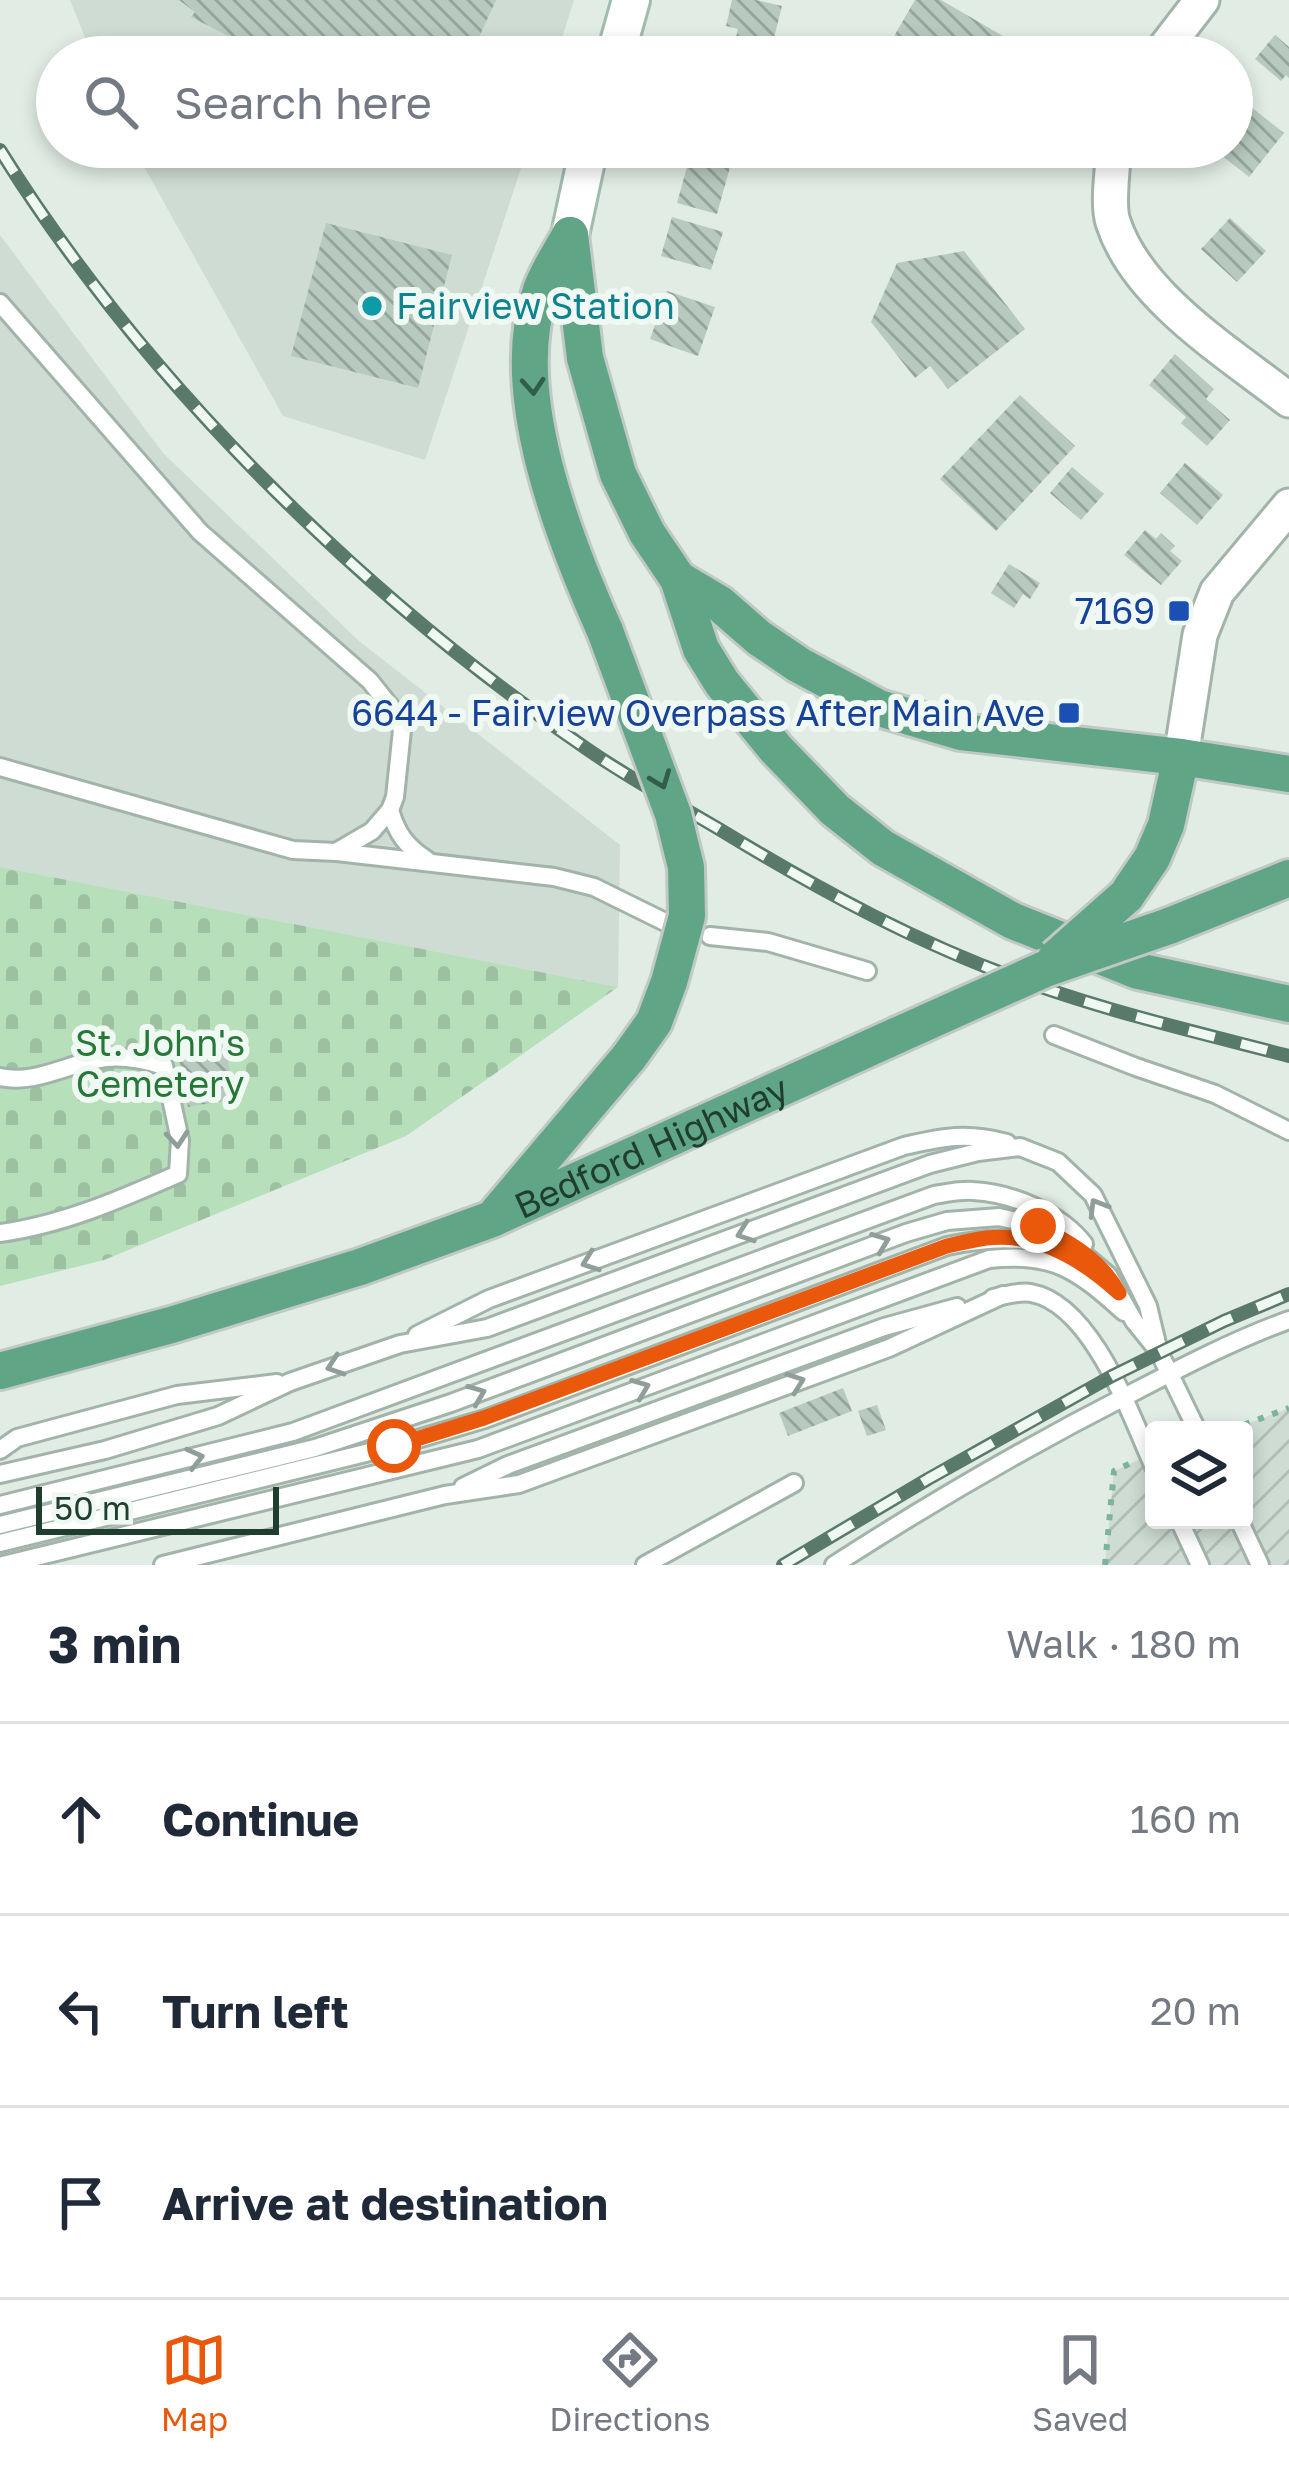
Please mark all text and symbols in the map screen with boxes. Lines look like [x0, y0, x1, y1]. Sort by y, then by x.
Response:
search box [36, 36, 1253, 168]
icon: search [78, 69, 144, 135]
text: Search here [174, 75, 432, 129]
place label: Fairview Station [396, 284, 675, 327]
marker: Fairview Station [359, 293, 385, 319]
one-way arrow [519, 377, 545, 396]
place label: 7169 [1075, 589, 1155, 632]
marker: 7169 [1166, 598, 1192, 624]
place label: 6644 - Fairview Overpass After Main Ave [351, 691, 1045, 734]
marker: 6644 - Fairview Overpass After Main Ave [1056, 700, 1082, 726]
one-way arrow [646, 768, 671, 789]
park label: St. John's Cemetery [75, 1021, 245, 1105]
street label: Bedford Highway [507, 1066, 794, 1227]
one-way arrow [164, 1130, 189, 1149]
one-way arrow [1088, 1198, 1111, 1220]
route end [1011, 1199, 1065, 1253]
one-way arrow [736, 1218, 757, 1243]
one-way arrow [870, 1232, 891, 1256]
one-way arrow [581, 1248, 602, 1272]
one-way arrow [326, 1352, 347, 1376]
one-way arrow [784, 1372, 805, 1397]
one-way arrow [629, 1377, 650, 1402]
one-way arrow [465, 1383, 486, 1408]
route start [367, 1419, 421, 1473]
map controls [1145, 1421, 1253, 1529]
button: layers [1145, 1421, 1253, 1529]
one-way arrow [185, 1447, 205, 1472]
scale bar [36, 1481, 279, 1534]
text: 50 m [54, 1488, 131, 1527]
text: 3 min [48, 1613, 181, 1674]
text: Walk · 180 m [1006, 1620, 1241, 1667]
icon: ahead [48, 1786, 114, 1852]
text: Continue [162, 1792, 359, 1846]
text: 160 m [1130, 1795, 1241, 1842]
icon: left [48, 1978, 114, 2044]
text: Turn left [162, 1984, 349, 2038]
text: 20 m [1150, 1987, 1241, 2034]
icon: arrive [48, 2170, 114, 2236]
text: Arrive at destination [162, 2176, 608, 2230]
tab: Map [161, 2327, 228, 2438]
tab: Directions [549, 2327, 711, 2438]
tab: Saved [1032, 2327, 1128, 2438]

